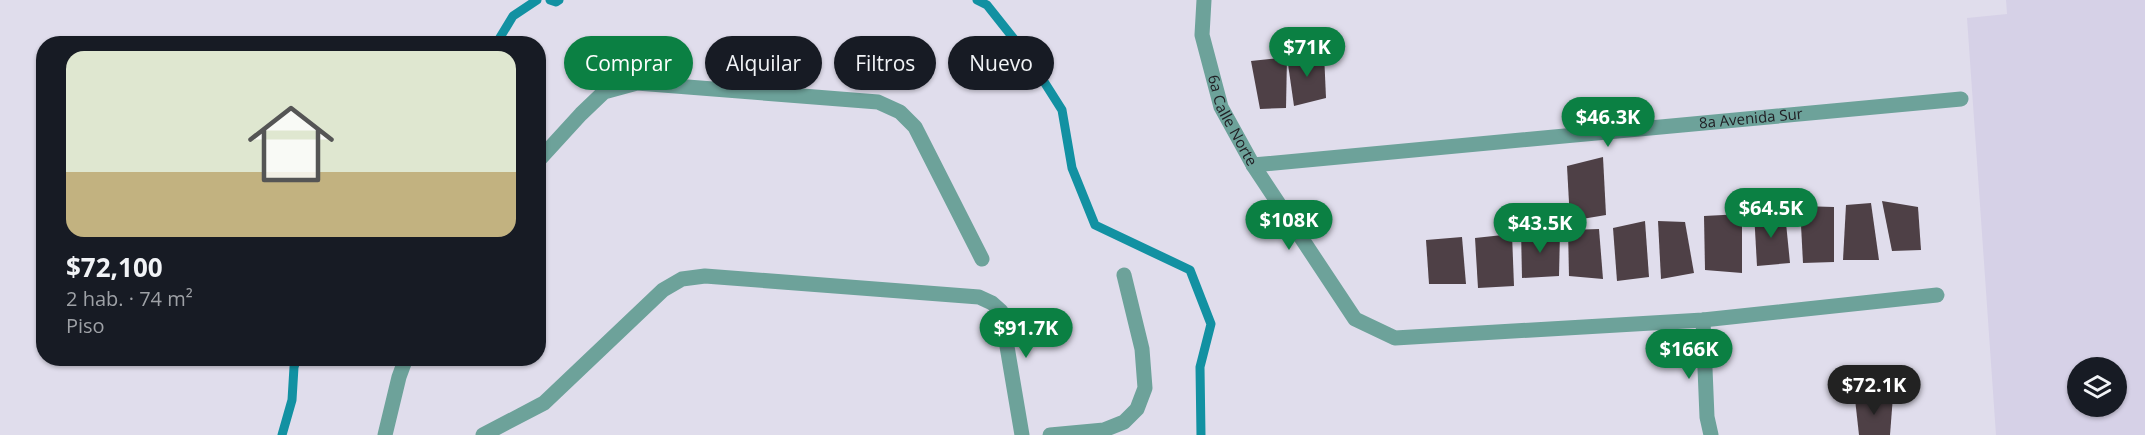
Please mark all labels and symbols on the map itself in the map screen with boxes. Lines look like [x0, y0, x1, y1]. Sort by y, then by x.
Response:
pin: $71K [1271, 27, 1343, 78]
street label: 6a Calle Norte [1204, 72, 1262, 169]
pin: $46.3K [1559, 97, 1657, 148]
street label: 8a Avenida Sur [1698, 103, 1804, 132]
pin: $64.5K [1722, 188, 1820, 239]
pin: $108K [1247, 200, 1331, 251]
pin: $43.5K [1491, 203, 1589, 254]
pin: $91.7K [977, 308, 1075, 359]
pin: $166K [1647, 329, 1731, 380]
pin: $72.1K [1825, 365, 1923, 416]

